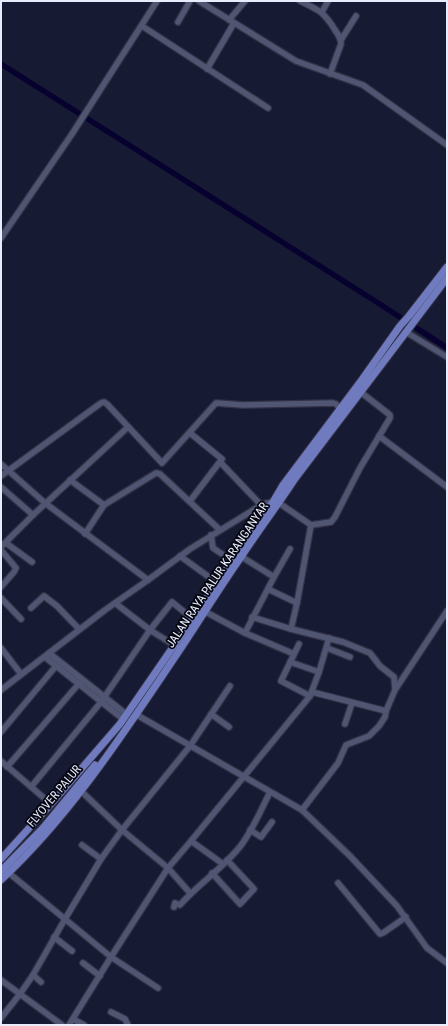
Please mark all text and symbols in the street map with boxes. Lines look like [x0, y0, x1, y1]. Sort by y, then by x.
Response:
street label: JALAN RAYA PALUR KARANGANYAR [163, 499, 271, 650]
street label: FLYOVER PALUR [24, 762, 84, 830]

